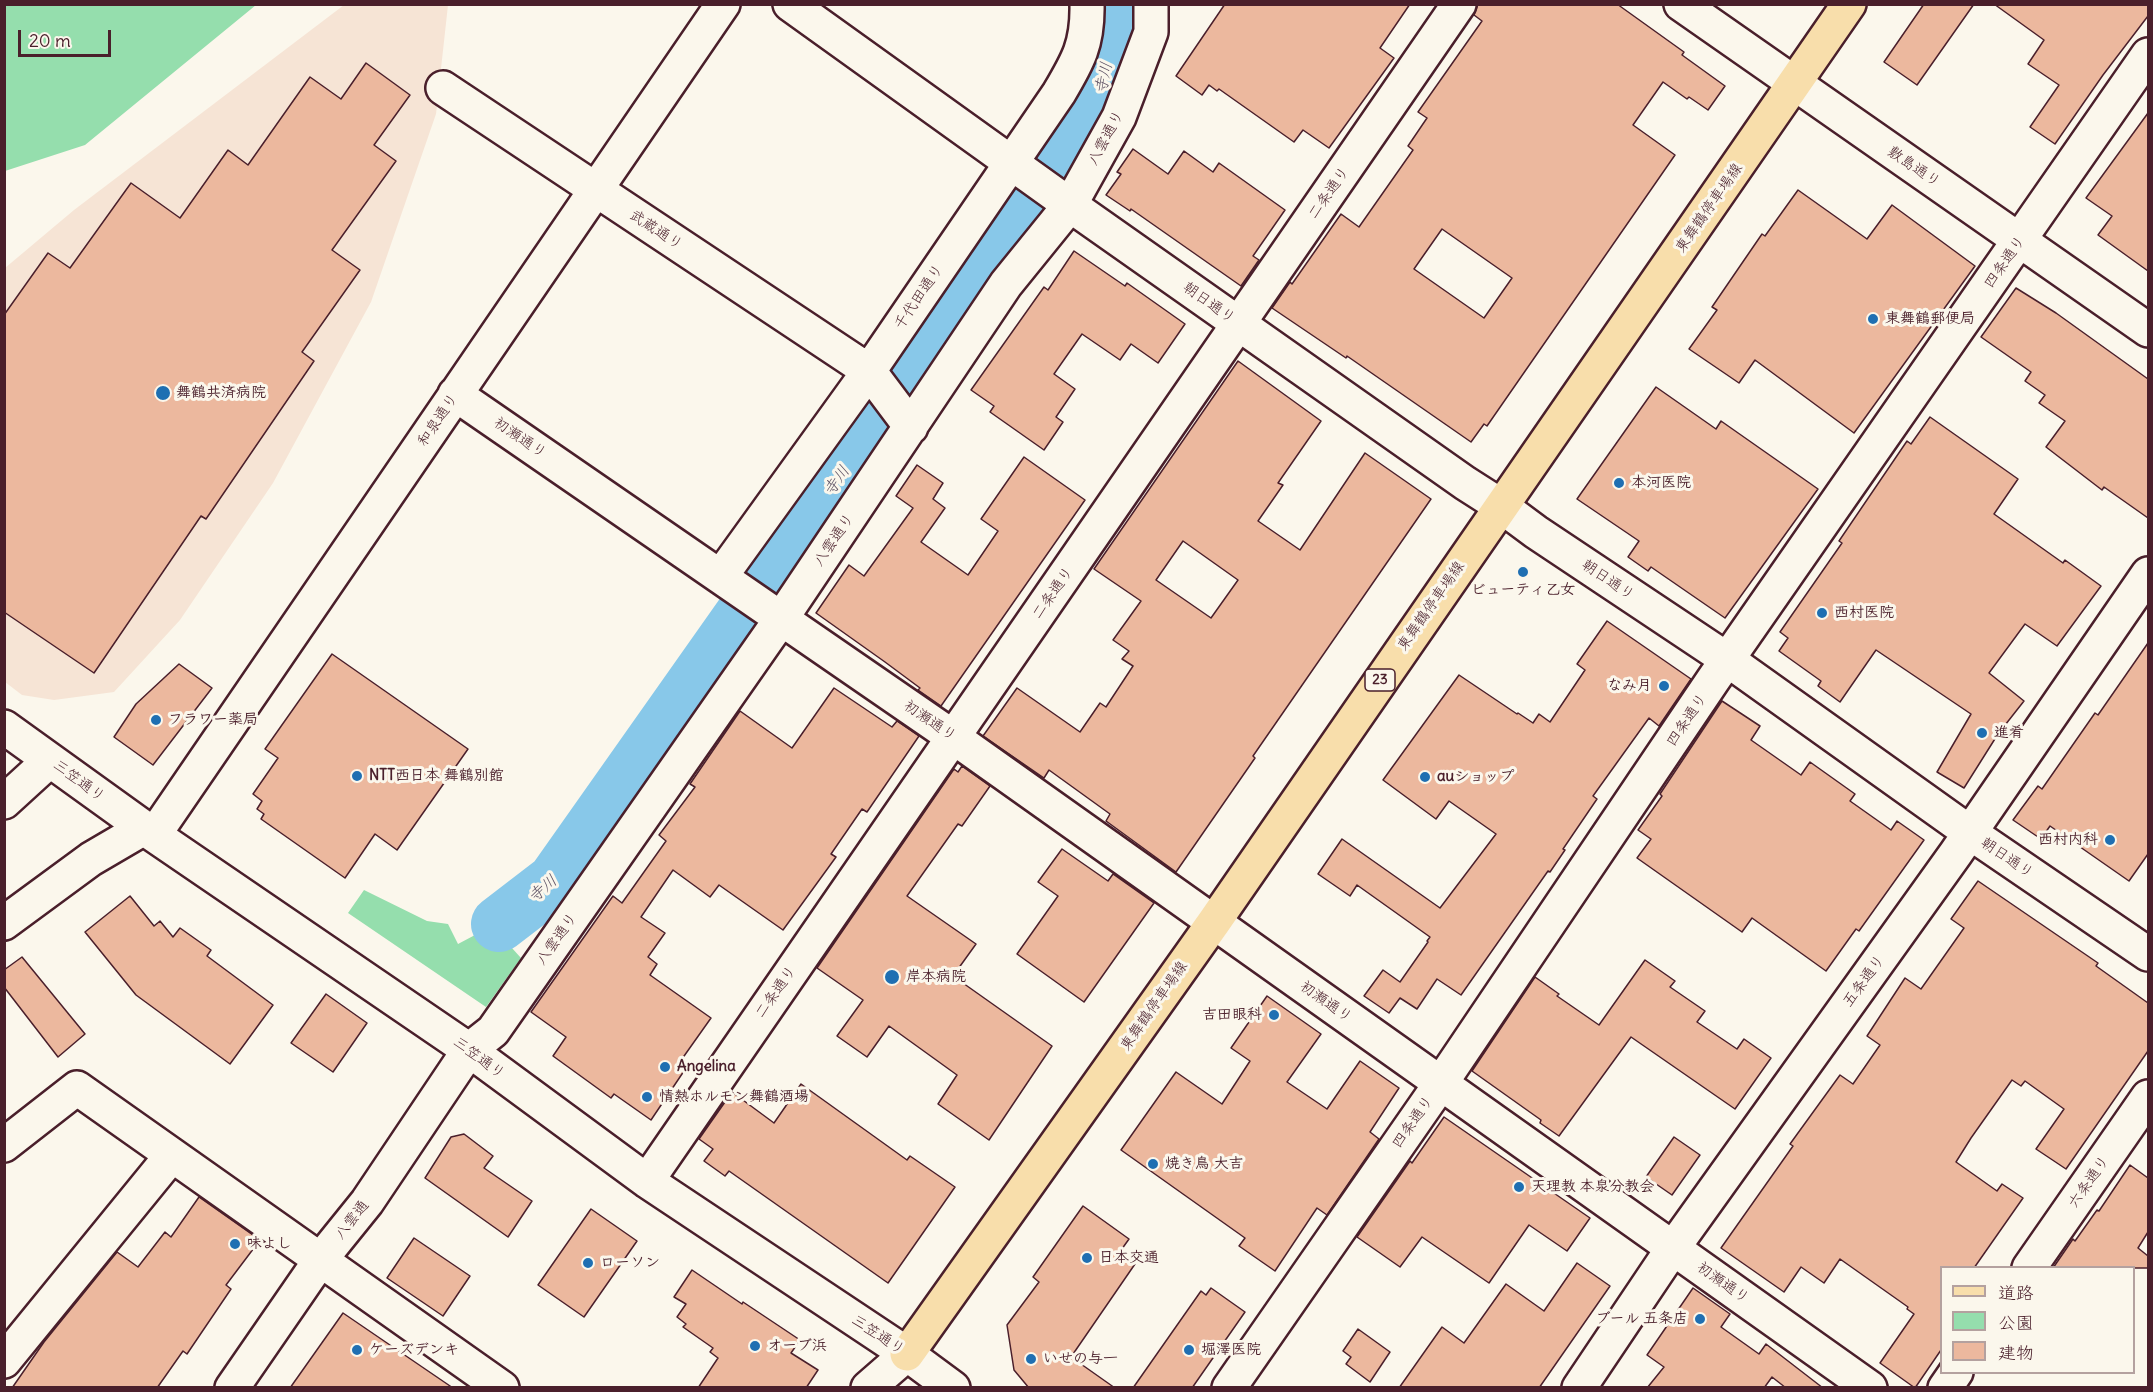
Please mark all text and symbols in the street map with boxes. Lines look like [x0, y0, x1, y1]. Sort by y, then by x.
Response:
scale bar [21, 18, 114, 56]
text: 20 m [29, 29, 71, 52]
water label: 寺川 [1091, 60, 1117, 96]
street label: 八雲通り [1084, 107, 1128, 169]
street label: 敷島通り [1884, 143, 1944, 191]
street label: 東舞鶴停車場線 [1672, 160, 1746, 256]
street label: 二条通り [1304, 163, 1354, 223]
street label: 武蔵通り [626, 206, 686, 254]
street label: 四条通り [1980, 232, 2030, 292]
street label: 千代田通り [891, 261, 947, 333]
street label: 朝日通り [1179, 278, 1239, 328]
place label: 東舞鶴郵便局 [1885, 310, 1975, 328]
marker: 東舞鶴郵便局 [1866, 312, 1880, 326]
marker: 舞鶴共済病院 [154, 384, 172, 402]
place label: 舞鶴共済病院 [176, 384, 266, 402]
street label: 和泉通り [414, 390, 462, 450]
street label: 初瀬通り [490, 414, 550, 462]
water label: 寺川 [820, 462, 854, 500]
place label: 本河医院 [1631, 474, 1691, 492]
marker: 本河医院 [1612, 476, 1626, 490]
street label: 八雲通り [810, 510, 858, 570]
street label: 朝日通り [1578, 556, 1638, 604]
street label: 東舞鶴停車場線 [1394, 558, 1468, 654]
street label: 二条通り [1028, 563, 1078, 623]
marker: ビューティ乙女 [1516, 565, 1530, 579]
place label: ビューティ乙女 [1471, 581, 1575, 599]
place label: 西村医院 [1834, 604, 1894, 622]
marker: 西村医院 [1815, 606, 1829, 620]
road number: 23 [1365, 669, 1395, 691]
place label: なみ月 [1607, 677, 1652, 695]
marker: なみ月 [1657, 679, 1671, 693]
street label: 四条通り [1663, 690, 1711, 750]
street label: 初瀬通り [900, 697, 960, 745]
place label: フラワー薬局 [168, 711, 258, 729]
marker: フラワー薬局 [149, 713, 163, 727]
place label: 進肴 [1994, 724, 2024, 742]
marker: 進肴 [1975, 726, 1989, 740]
street label: 三笠通り [49, 756, 109, 806]
place label: NTT西日本 舞鶴別館 [369, 767, 504, 785]
place label: auショップ [1437, 768, 1514, 786]
marker: NTT西日本 舞鶴別館 [350, 769, 364, 783]
marker: auショップ [1418, 770, 1432, 784]
place label: 西村内科 [2038, 831, 2098, 849]
marker: 西村内科 [2103, 833, 2117, 847]
street label: 朝日通り [1977, 834, 2037, 882]
water label: 寺川 [525, 871, 561, 907]
street label: 八雲通り [532, 909, 582, 969]
street label: 五条通り [1839, 951, 1889, 1011]
street label: 東舞鶴停車場線 [1117, 958, 1191, 1054]
street label: 二条通り [751, 962, 801, 1022]
marker: 岸本病院 [883, 968, 901, 986]
place label: 岸本病院 [906, 968, 966, 986]
street label: 初瀬通り [1296, 977, 1356, 1027]
place label: 吉田眼科 [1202, 1006, 1262, 1024]
marker: 吉田眼科 [1267, 1008, 1281, 1022]
street label: 三笠通り [449, 1033, 509, 1083]
place label: Angelina [677, 1058, 736, 1076]
marker: Angelina [658, 1060, 672, 1074]
place label: 情熱ホルモン舞鶴酒場 [659, 1088, 809, 1106]
marker: 情熱ホルモン舞鶴酒場 [640, 1090, 654, 1104]
street label: 四条通り [1388, 1092, 1438, 1152]
street label: 六条通り [2064, 1152, 2114, 1212]
place label: 焼き鳥 大吉 [1165, 1155, 1244, 1173]
marker: 焼き鳥 大吉 [1146, 1157, 1160, 1171]
place label: 天理教 本泉分教会 [1531, 1178, 1655, 1196]
marker: 天理教 本泉分教会 [1512, 1180, 1526, 1194]
street label: 八雲通 [331, 1197, 373, 1243]
place label: 味よし [247, 1235, 292, 1253]
marker: 味よし [228, 1237, 242, 1251]
place label: 日本交通 [1099, 1249, 1159, 1267]
marker: 日本交通 [1080, 1251, 1094, 1265]
place label: ローソン [600, 1254, 660, 1272]
marker: ローソン [581, 1256, 595, 1270]
street label: 初瀬通り [1693, 1258, 1753, 1308]
legend [1940, 1266, 2135, 1374]
text: 道路 [1998, 1281, 2034, 1304]
place label: ブール 五条店 [1595, 1310, 1688, 1328]
street label: 三笠通り [848, 1311, 908, 1359]
text: 公園 [1998, 1311, 2034, 1334]
marker: ブール 五条店 [1693, 1312, 1707, 1326]
place label: オーブ浜 [767, 1337, 827, 1355]
marker: オーブ浜 [748, 1339, 762, 1353]
place label: ケーズデンキ [369, 1341, 459, 1359]
place label: 堀澤医院 [1201, 1341, 1261, 1359]
text: 建物 [1998, 1341, 2034, 1364]
marker: ケーズデンキ [350, 1343, 364, 1357]
marker: 堀澤医院 [1182, 1343, 1196, 1357]
place label: いせの与一 [1043, 1350, 1118, 1368]
marker: いせの与一 [1024, 1352, 1038, 1366]

